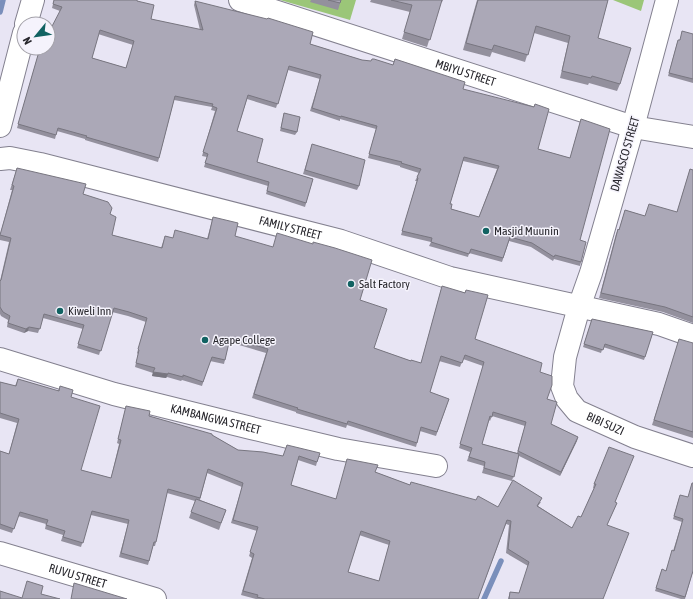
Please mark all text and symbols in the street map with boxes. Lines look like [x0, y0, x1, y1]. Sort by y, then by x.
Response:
north arrow [16, 16, 56, 56]
text: N [20, 35, 34, 47]
street label: MBIYU STREET [433, 57, 498, 89]
street label: DAWASCO STREET [608, 114, 643, 193]
street label: FAMILY STREET [257, 213, 324, 243]
place label: Masjid Muunin [494, 224, 559, 238]
marker: Masjid Muunin [481, 226, 491, 236]
place label: Salt Factory [359, 277, 410, 291]
marker: Salt Factory [346, 279, 356, 289]
place label: Kiweli Inn [68, 304, 111, 318]
marker: Kiweli Inn [55, 306, 65, 316]
place label: Agape College [213, 333, 275, 347]
marker: Agape College [200, 335, 210, 345]
street label: KAMBANGWA STREET [169, 401, 263, 437]
street label: BIBI SUZI [584, 409, 626, 438]
street label: RUVU STREET [47, 561, 109, 591]

